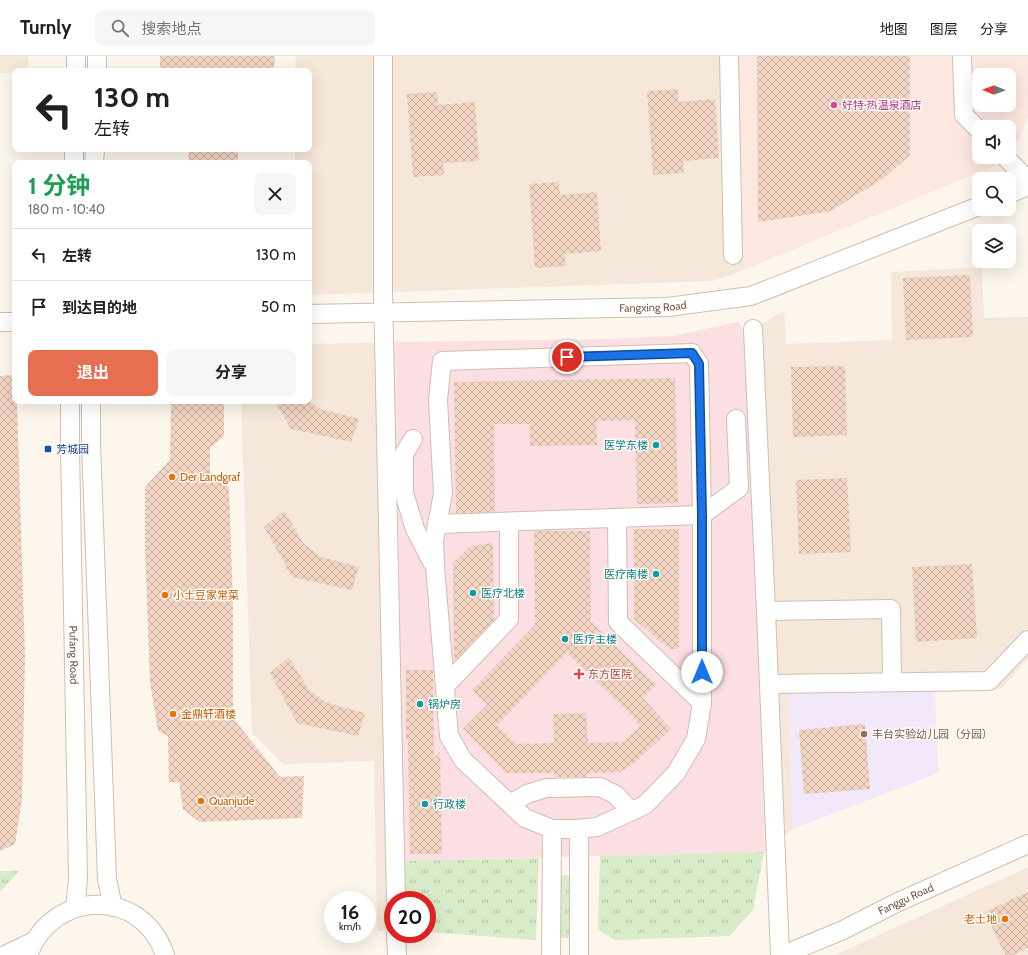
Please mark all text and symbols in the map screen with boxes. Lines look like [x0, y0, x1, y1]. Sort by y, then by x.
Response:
search box [95, 10, 375, 46]
text: Turnly [20, 16, 71, 39]
icon: search [109, 17, 131, 39]
text: 搜索地点 [141, 20, 201, 38]
text: 地图 [880, 20, 908, 38]
text: 图层 [930, 20, 958, 38]
text: 分享 [980, 20, 1008, 38]
north arrow [972, 68, 1016, 112]
map controls [972, 68, 1016, 268]
text: 130 m [94, 80, 170, 114]
icon: left [28, 84, 80, 136]
place label: 好特·热温泉酒店 [842, 98, 922, 112]
marker: 好特·热温泉酒店 [829, 100, 839, 110]
text: 左转 [94, 118, 130, 140]
button: sound [972, 120, 1016, 164]
text: 1 分钟 [28, 171, 90, 200]
button: search [972, 172, 1016, 216]
button: close [254, 173, 296, 215]
text: 180 m · 10:40 [28, 201, 105, 217]
button: layers [972, 224, 1016, 268]
icon: left [28, 244, 50, 266]
text: 130 m [256, 246, 296, 264]
text: 左转 [62, 247, 92, 265]
icon: arrive [28, 296, 50, 318]
text: 50 m [261, 298, 296, 316]
street label: Fangxing Road [619, 298, 688, 315]
text: 到达目的地 [62, 299, 137, 317]
pin [550, 340, 584, 374]
icon: arrive [556, 346, 578, 368]
button: 退出 [28, 350, 158, 396]
button: 分享 [166, 350, 296, 396]
place label: 医学东楼 [604, 438, 648, 452]
marker: 医学东楼 [651, 440, 661, 450]
place label: 芳城园 [56, 442, 89, 456]
marker: 芳城园 [43, 444, 53, 454]
place label: Der Landgraf [180, 470, 241, 484]
marker: Der Landgraf [167, 472, 177, 482]
place label: 医疗南楼 [604, 567, 648, 581]
marker: 医疗南楼 [651, 569, 661, 579]
place label: 医疗北楼 [481, 586, 525, 600]
place label: 小土豆家常菜 [173, 588, 239, 602]
marker: 医疗北楼 [468, 588, 478, 598]
marker: 小土豆家常菜 [160, 590, 170, 600]
street label: Pufang Road [66, 625, 81, 685]
place label: 医疗主楼 [573, 632, 617, 646]
marker: 医疗主楼 [560, 634, 570, 644]
position arrow [681, 651, 723, 693]
place label: 东方医院 [588, 667, 632, 681]
marker: 东方医院 [573, 668, 585, 680]
place label: 锅炉房 [428, 697, 461, 711]
marker: 锅炉房 [415, 699, 425, 709]
place label: 金鼎轩酒楼 [181, 707, 236, 721]
marker: 金鼎轩酒楼 [168, 709, 178, 719]
place label: 丰台实验幼儿园（分园） [872, 727, 993, 741]
marker: 丰台实验幼儿园（分园） [859, 729, 869, 739]
place label: Quanjude [209, 794, 255, 808]
marker: Quanjude [196, 796, 206, 806]
place label: 行政楼 [433, 797, 466, 811]
marker: 行政楼 [420, 799, 430, 809]
street label: Fanggu Road [876, 880, 936, 918]
speed limit sign: 20 [384, 891, 436, 943]
text: 16 [341, 900, 359, 924]
place label: 老土地 [964, 912, 997, 926]
marker: 老土地 [1000, 914, 1010, 924]
text: km/h [339, 920, 361, 933]

